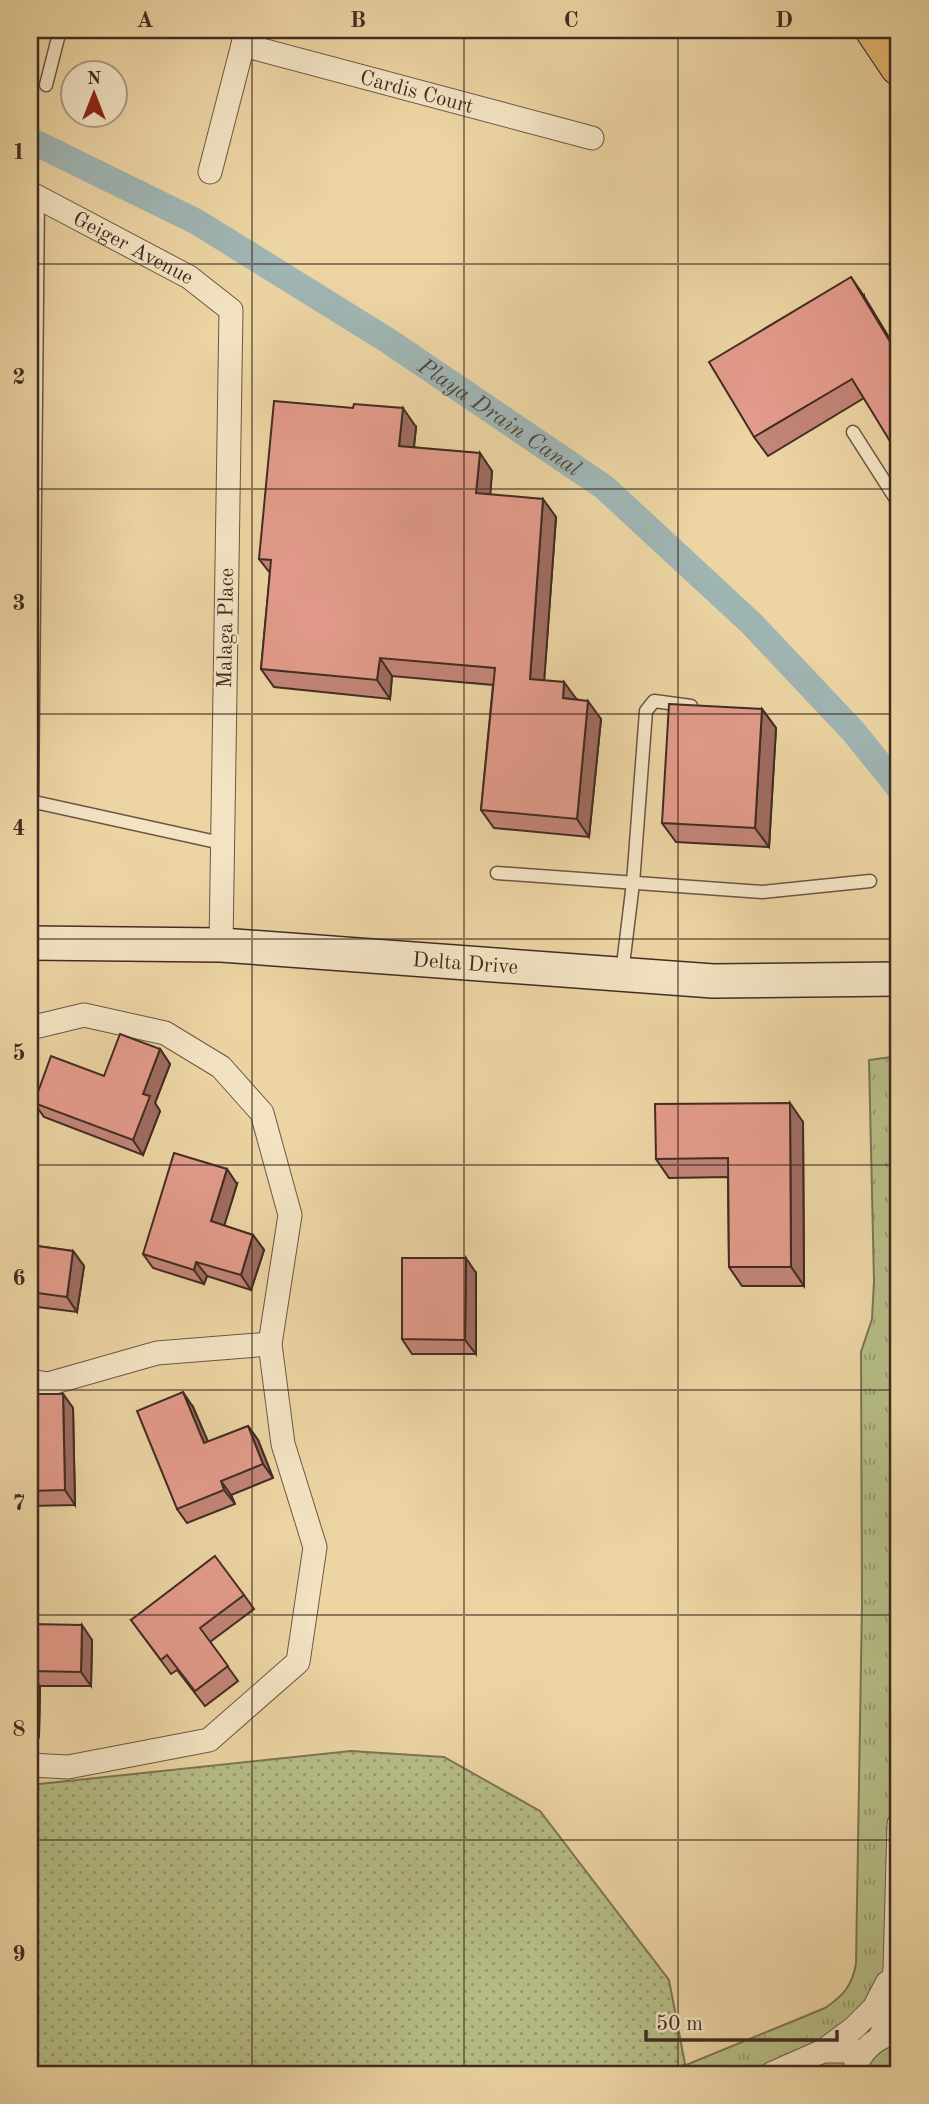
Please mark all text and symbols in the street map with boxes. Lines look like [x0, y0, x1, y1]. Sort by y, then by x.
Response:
text: A [136, 9, 154, 32]
text: B [350, 9, 366, 32]
text: C [563, 9, 579, 32]
text: D [775, 9, 793, 32]
north arrow [60, 60, 130, 130]
street label: Cardis Court [358, 68, 476, 118]
text: N [87, 70, 102, 89]
text: 1 [12, 141, 26, 164]
street label: Geiger Avenue [69, 209, 196, 289]
water label: Playa Drain Canal [413, 354, 585, 481]
text: 2 [12, 366, 26, 389]
street label: Malaga Place [215, 567, 238, 689]
text: 3 [12, 592, 26, 615]
text: 4 [12, 817, 26, 840]
street label: Delta Drive [412, 950, 519, 979]
text: 5 [12, 1042, 26, 1065]
text: 6 [12, 1267, 26, 1290]
text: 7 [12, 1492, 26, 1515]
text: 8 [12, 1718, 26, 1741]
text: 9 [12, 1943, 26, 1966]
scale bar [646, 1999, 836, 2043]
text: 50 m [656, 2014, 703, 2035]

